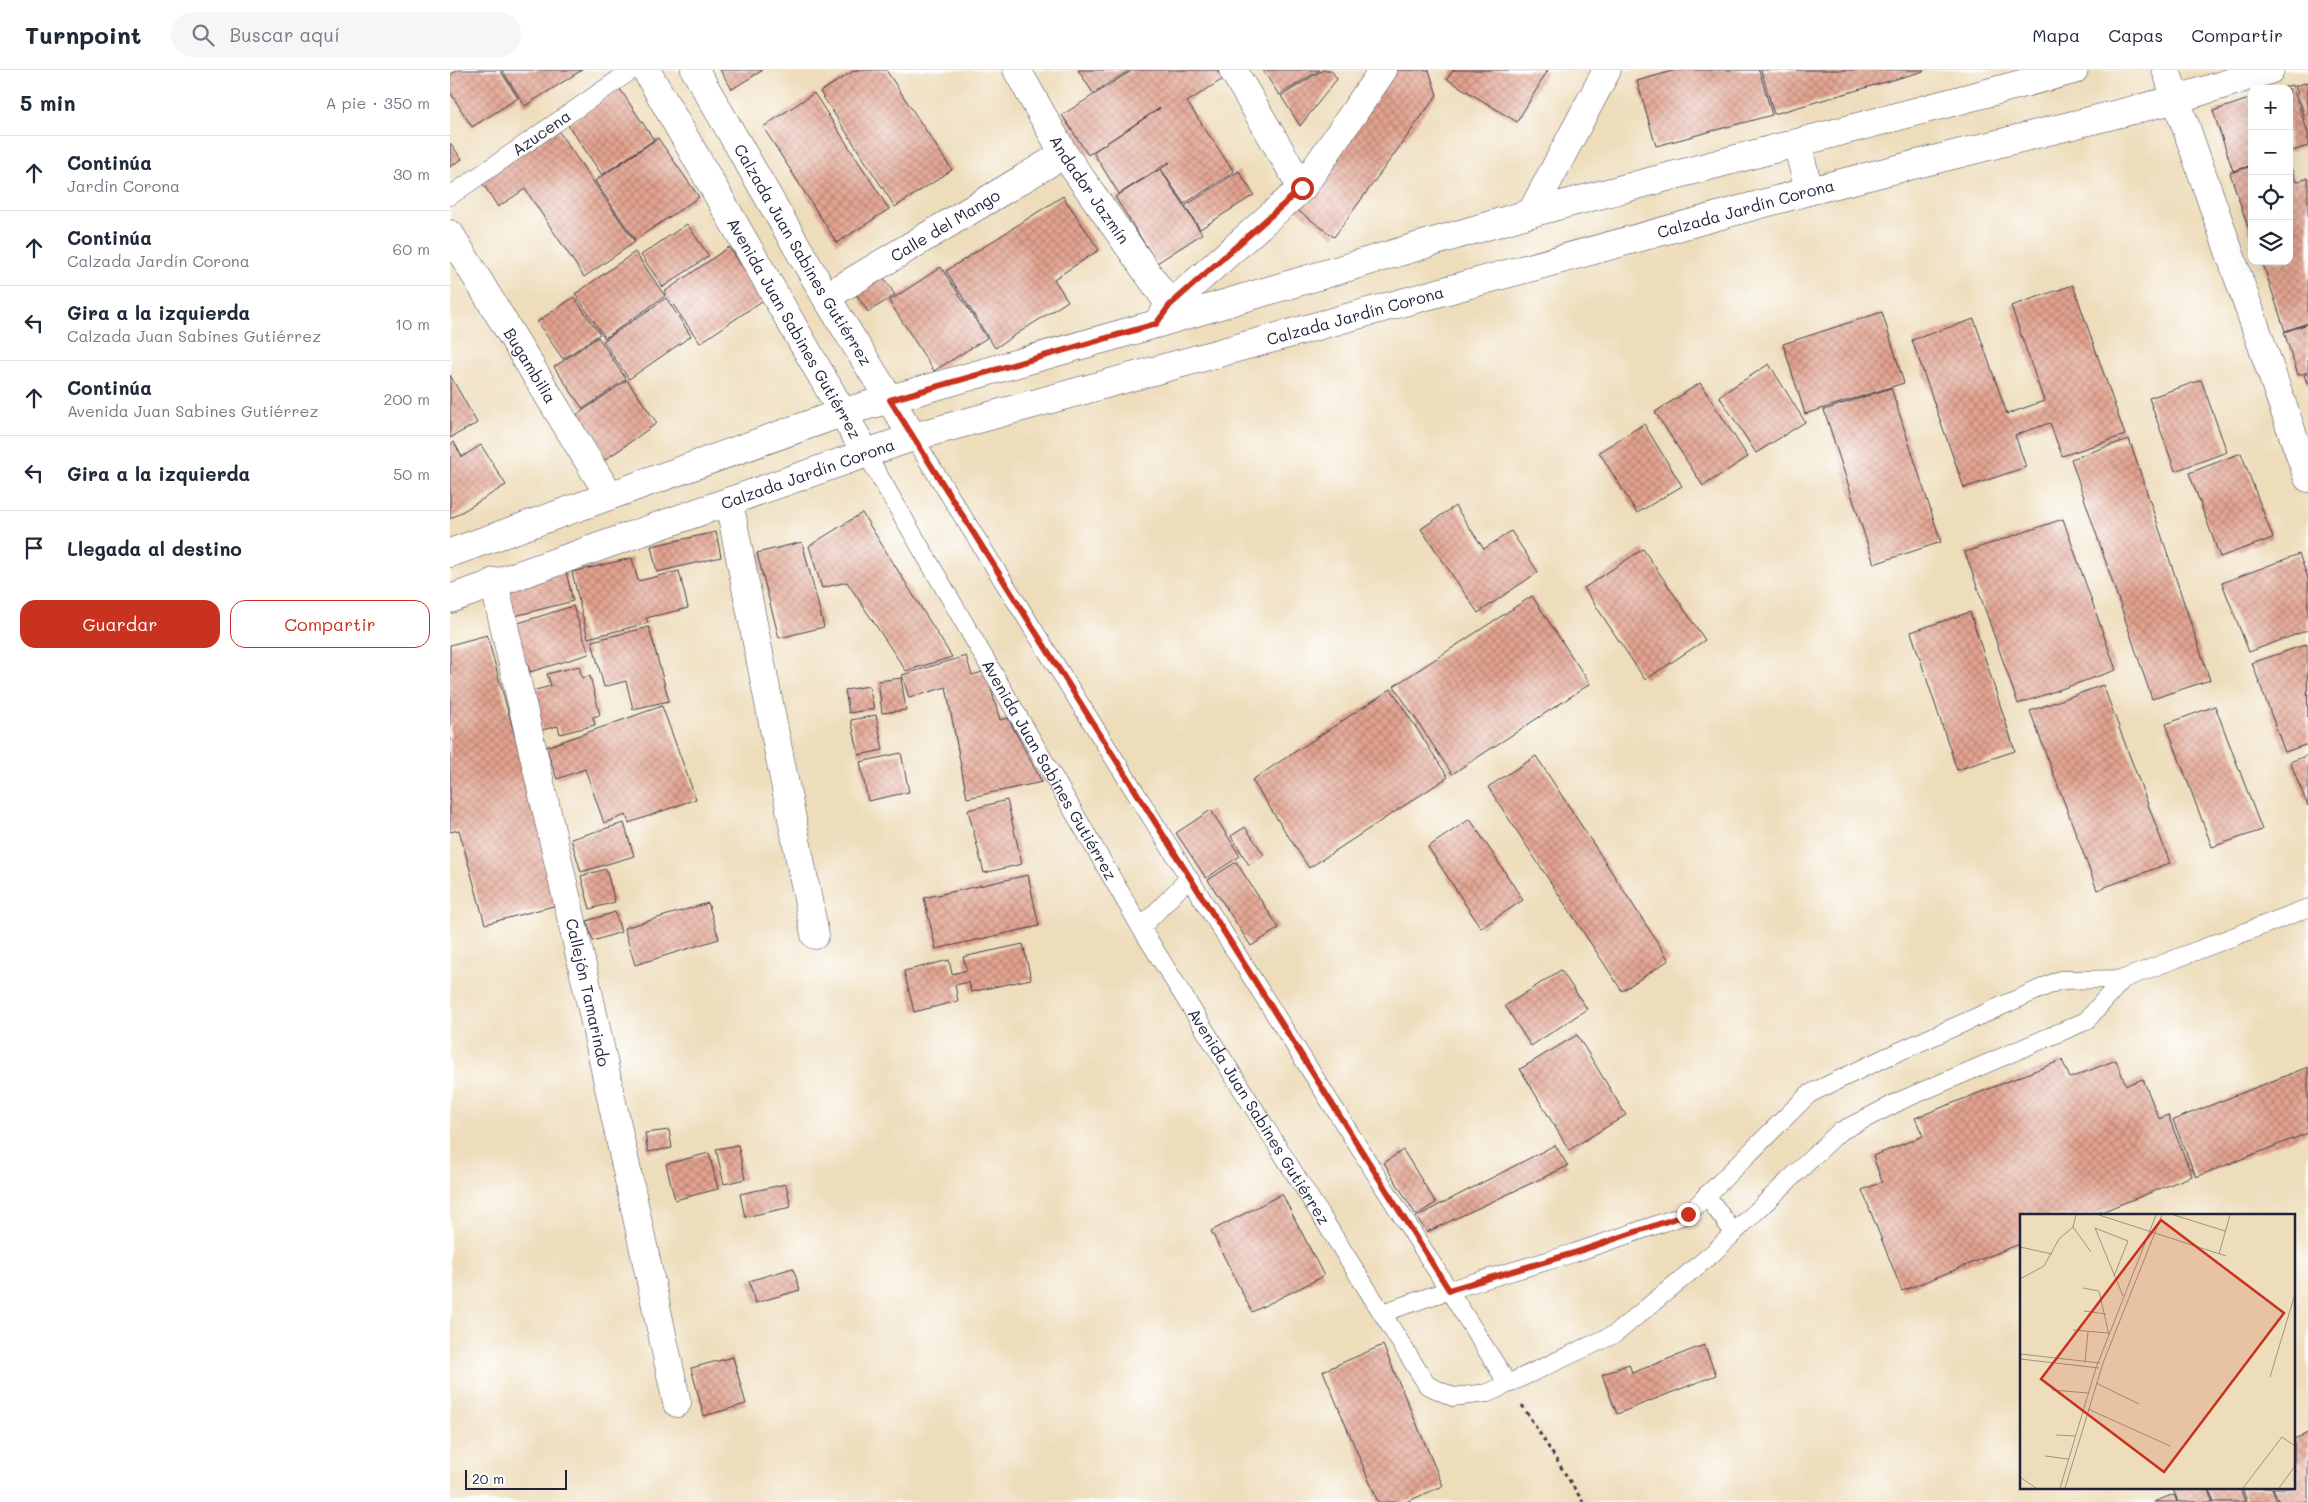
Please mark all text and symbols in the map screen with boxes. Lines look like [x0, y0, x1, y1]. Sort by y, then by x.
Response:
search box [171, 12, 521, 57]
text: Turnpoint [25, 19, 141, 50]
icon: search [189, 21, 217, 49]
text: Buscar aquí [229, 22, 340, 47]
text: Mapa [2032, 23, 2080, 47]
text: Capas [2108, 23, 2163, 47]
text: Compartir [2191, 23, 2283, 47]
map controls [2248, 85, 2293, 265]
button: + [2248, 85, 2293, 130]
text: 5 min [20, 89, 76, 116]
text: A pie · 350 m [325, 92, 430, 113]
street label: Azucena [507, 105, 574, 160]
button: − [2248, 130, 2293, 175]
street label: Andador Jazmín [1046, 131, 1135, 248]
street label: Calzada Juan Sabines Gutiérrez [730, 140, 877, 369]
text: Continúa [67, 150, 152, 175]
icon: ahead [20, 159, 48, 187]
text: 30 m [393, 163, 430, 184]
street label: Calzada Jardín Corona [1655, 174, 1836, 242]
text: Jardin Corona [67, 175, 180, 196]
button: locate [2248, 175, 2293, 220]
route start [1291, 177, 1314, 200]
street label: Calle del Mango [886, 184, 1003, 266]
street label: Avenida Juan Sabines Gutiérrez [723, 214, 867, 443]
button: layers [2248, 220, 2293, 265]
text: Continúa [67, 225, 152, 250]
icon: ahead [20, 234, 48, 262]
text: 60 m [393, 238, 430, 259]
text: Calzada Jardín Corona [67, 250, 250, 271]
street label: Calzada Jardín Corona [1264, 281, 1446, 349]
text: Gira a la izquierda [67, 300, 250, 325]
icon: left [20, 309, 48, 337]
text: 10 m [395, 313, 430, 334]
street label: Bugambilia [500, 324, 562, 407]
text: Calzada Juan Sabines Gutiérrez [67, 325, 321, 346]
text: Continúa [67, 375, 152, 400]
icon: ahead [20, 384, 48, 412]
text: 200 m [383, 388, 430, 409]
text: Avenida Juan Sabines Gutiérrez [67, 400, 318, 421]
street label: Calzada Jardín Corona [718, 433, 897, 513]
icon: left [20, 459, 48, 487]
text: Gira a la izquierda [67, 461, 250, 486]
text: 50 m [393, 463, 430, 484]
icon: arrive [20, 534, 48, 562]
text: Llegada al destino [67, 536, 242, 561]
button: Guardar [20, 600, 220, 648]
button: Compartir [230, 600, 430, 648]
street label: Avenida Juan Sabines Gutiérrez [978, 656, 1122, 884]
street label: Callejón Tamarindo [562, 916, 615, 1068]
street label: Avenida Juan Sabines Gutiérrez [1184, 1004, 1335, 1229]
route end [1677, 1203, 1700, 1226]
inset map [2020, 1214, 2296, 1490]
scale bar [465, 1467, 568, 1490]
text: 20 m [472, 1469, 504, 1488]

